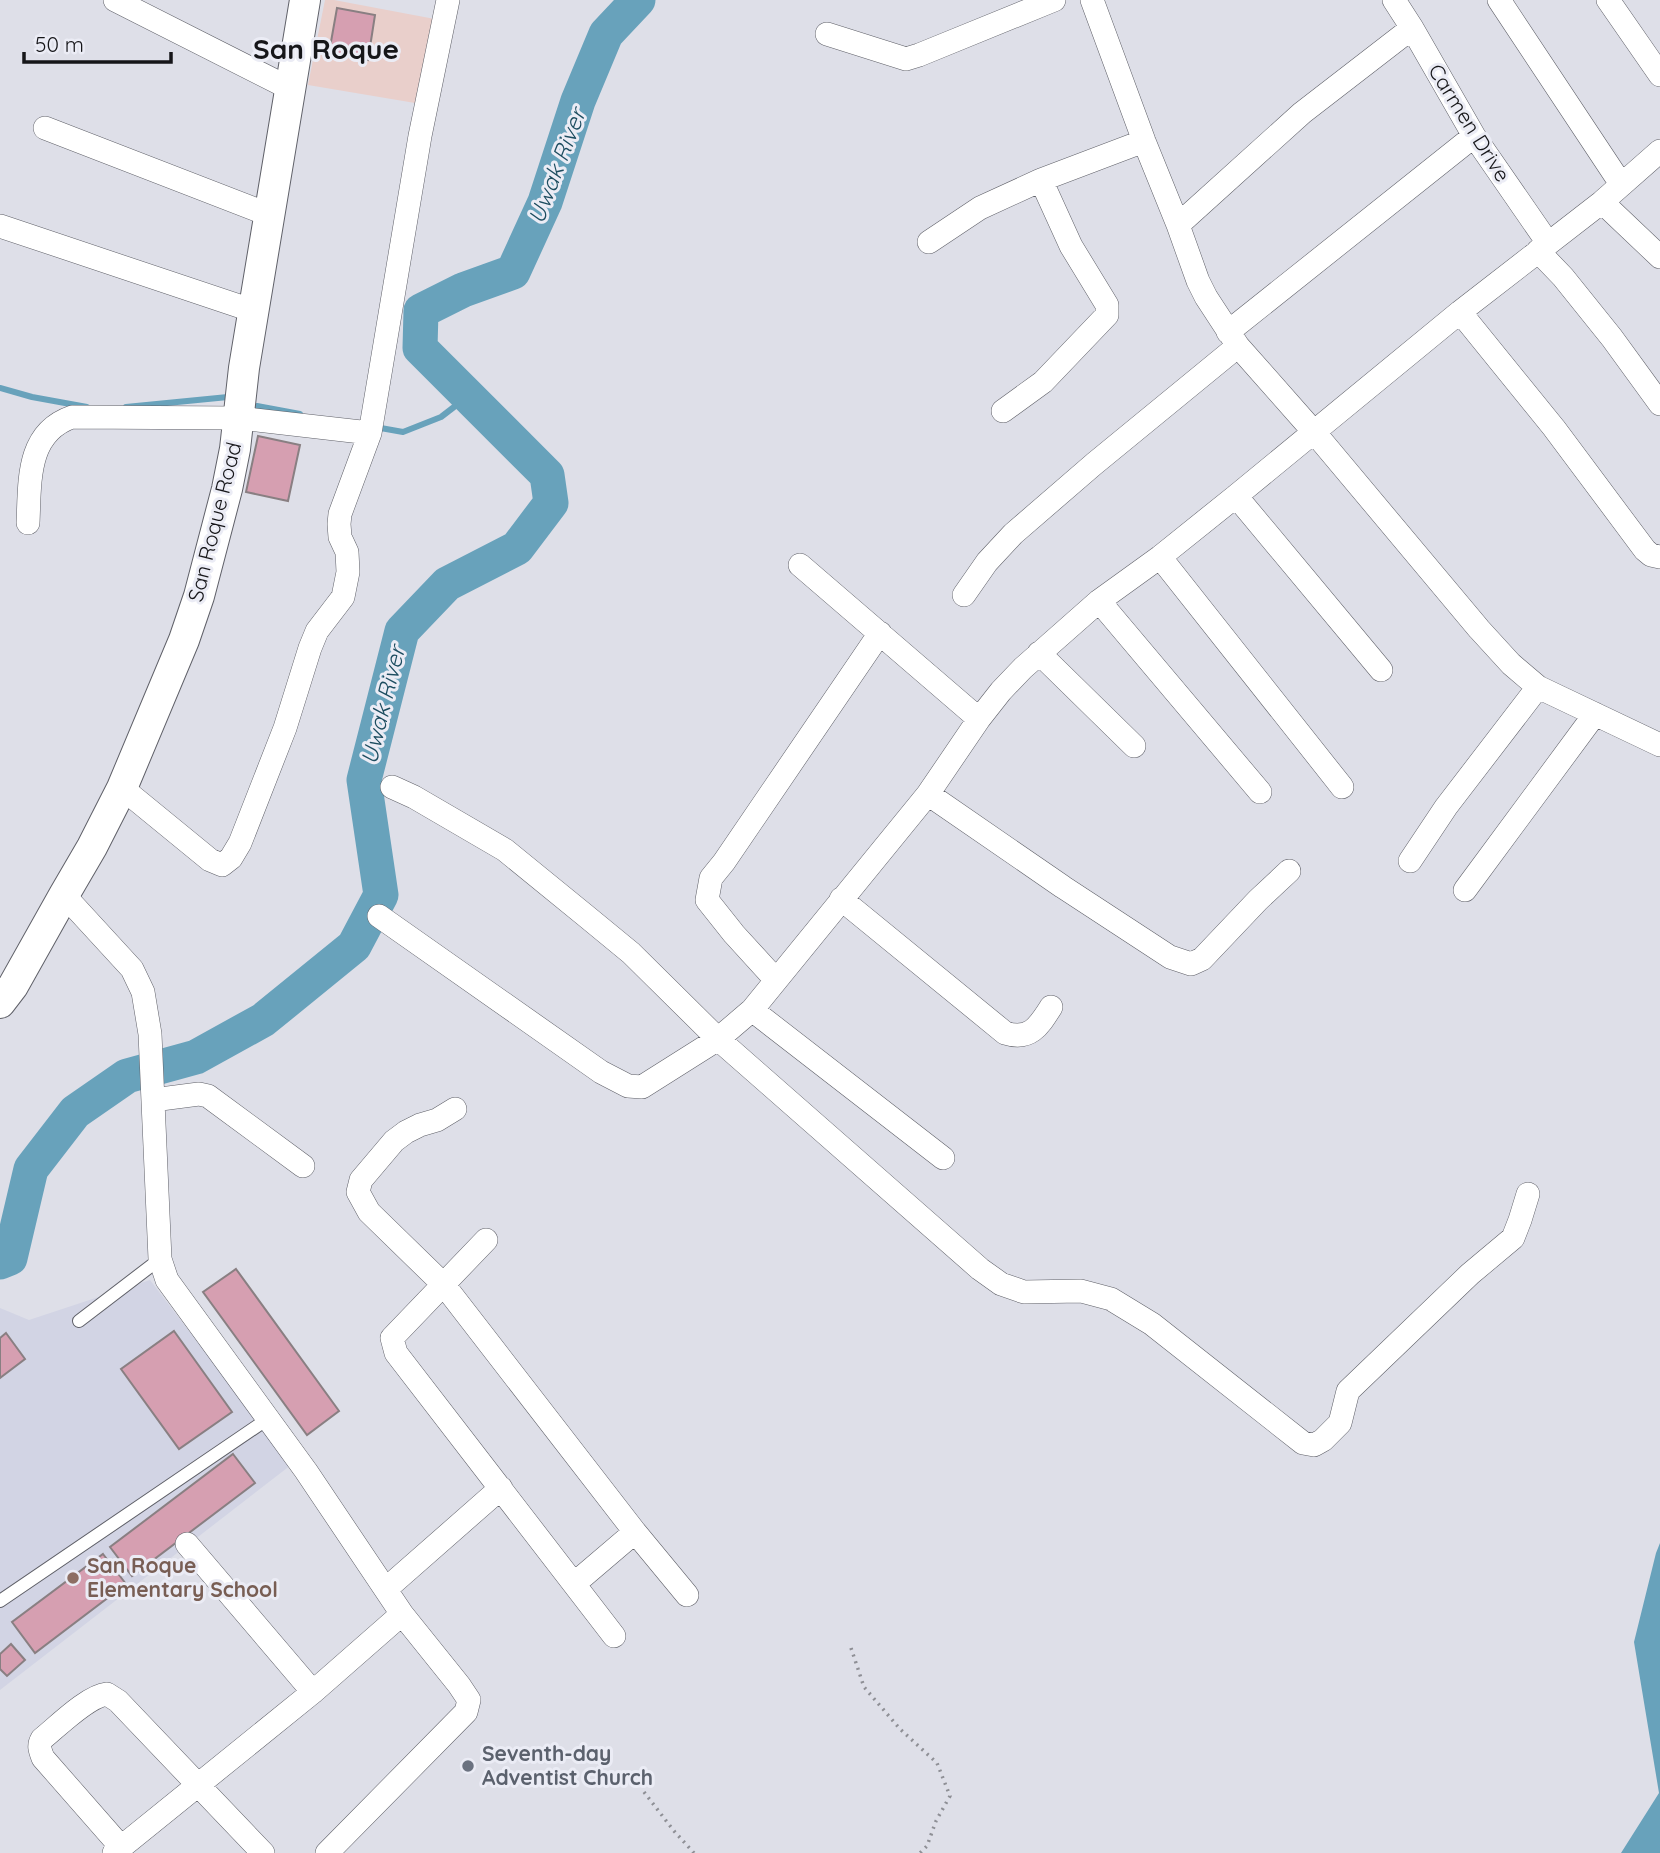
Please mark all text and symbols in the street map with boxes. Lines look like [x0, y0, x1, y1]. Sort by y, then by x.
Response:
scale bar [24, 21, 172, 65]
text: 50 m [35, 31, 84, 57]
district label: San Roque [253, 31, 399, 66]
street label: Carmen Drive [1423, 59, 1516, 186]
water label: Uwak River [521, 101, 593, 227]
street label: San Roque Road [182, 439, 246, 604]
water label: Uwak River [354, 640, 412, 767]
place label: San Roque Elementary School [87, 1552, 278, 1602]
marker: San Roque Elementary School [65, 1570, 81, 1586]
place label: Seventh-day Adventist Church [482, 1740, 653, 1790]
marker: Seventh-day Adventist Church [460, 1758, 476, 1774]

